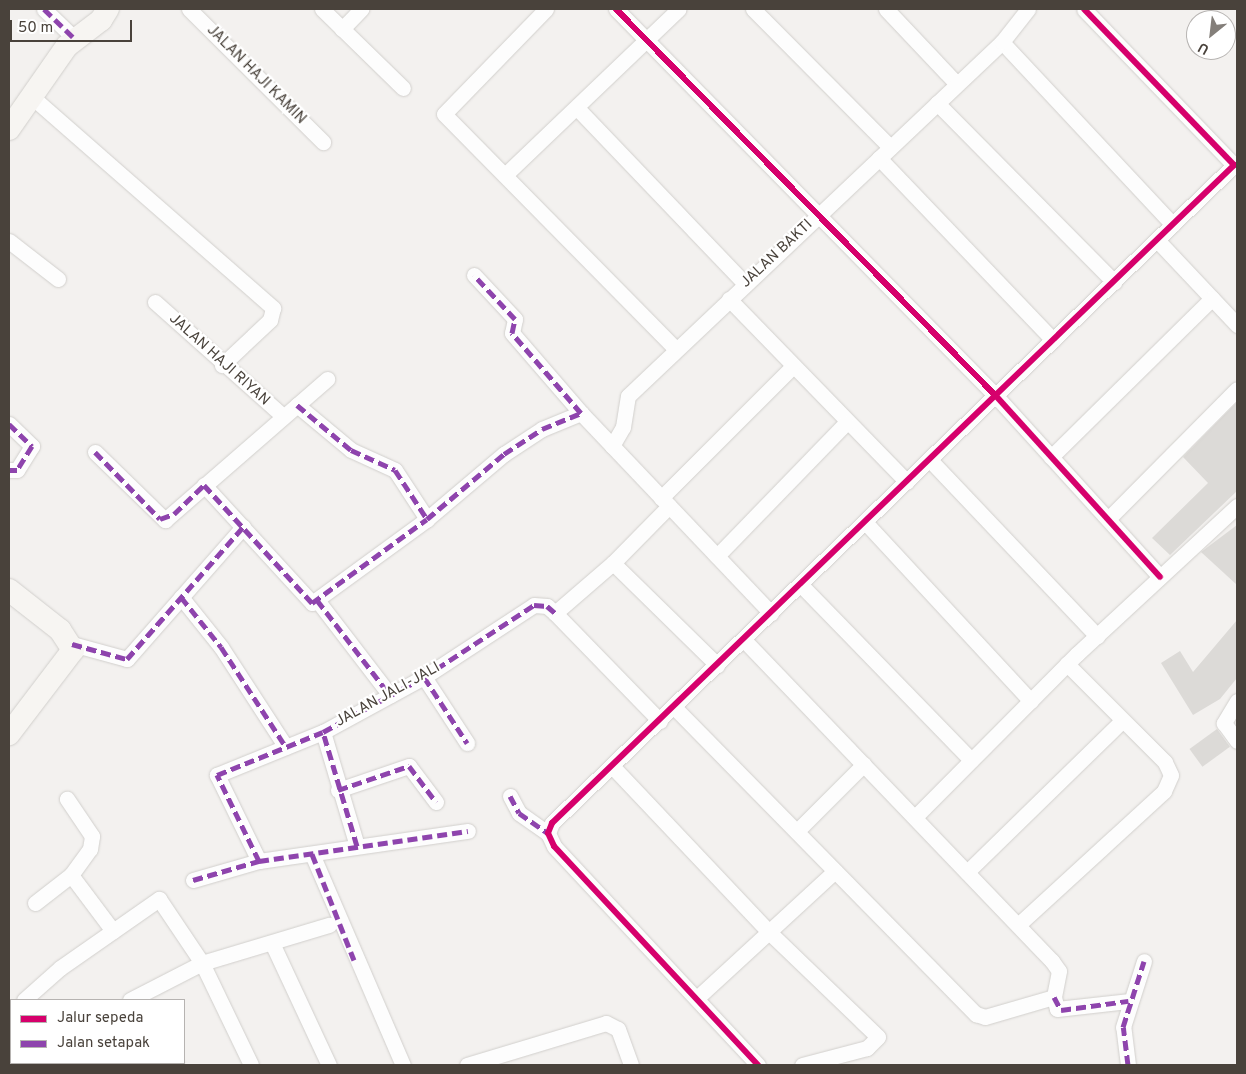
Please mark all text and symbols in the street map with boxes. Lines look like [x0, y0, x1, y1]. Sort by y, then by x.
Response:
scale bar [12, 10, 135, 42]
north arrow [1186, 10, 1236, 60]
text: 50 m [18, 19, 53, 38]
street label: JALAN HAJI KAMIN [203, 22, 309, 128]
text: U [1195, 38, 1212, 58]
street label: JALAN BAKTI [737, 216, 817, 292]
street label: JALAN HAJI RIYAN [165, 310, 273, 410]
street label: JALAN JALI-JALI [333, 659, 443, 731]
legend [10, 999, 185, 1064]
text: Jalur sepeda [57, 1009, 143, 1028]
text: Jalan setapak [57, 1034, 150, 1053]

